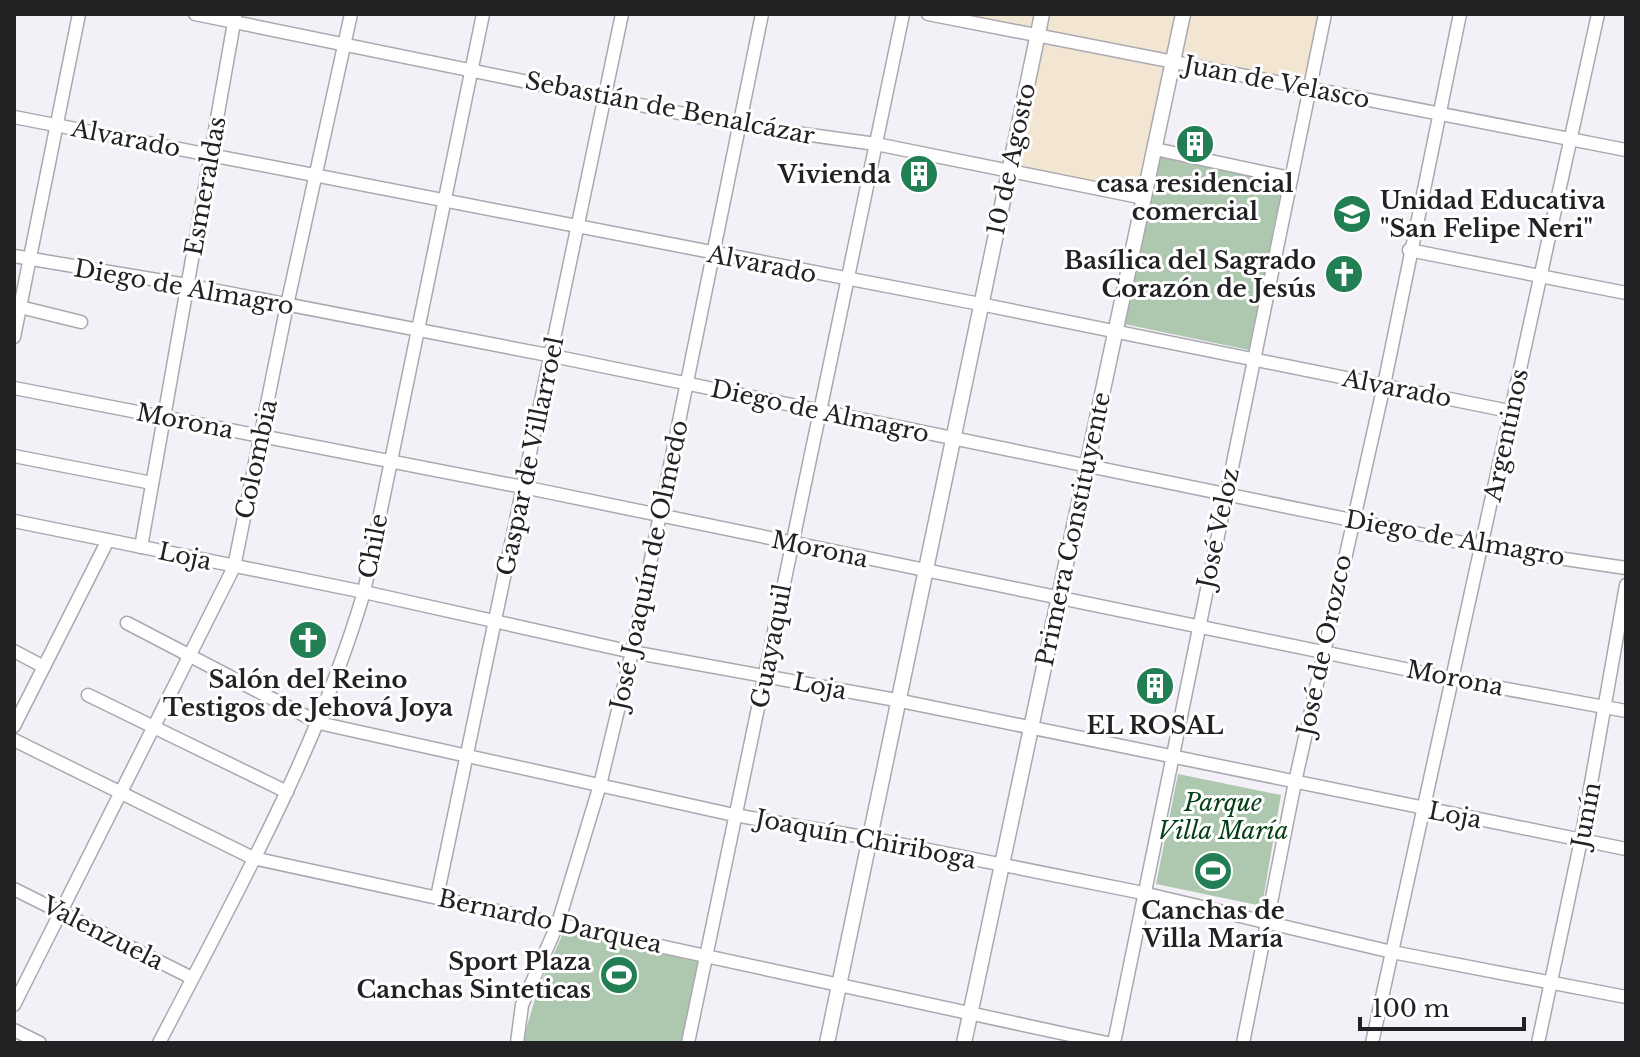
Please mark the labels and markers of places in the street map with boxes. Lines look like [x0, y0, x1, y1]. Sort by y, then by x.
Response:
building icon: casa residencial comercial [1174, 123, 1216, 165]
building icon: Vivienda [898, 153, 940, 195]
place label: Vivienda [777, 160, 891, 189]
place label: casa residencial comercial [1097, 169, 1294, 226]
place label: Unidad Educativa "San Felipe Neri" [1380, 186, 1606, 243]
school or university icon: Unidad Educativa "San Felipe Neri" [1331, 193, 1373, 235]
place label: Basílica del Sagrado Corazón de Jesús [1064, 246, 1316, 303]
church icon: Basílica del Sagrado Corazón de Jesús [1323, 253, 1365, 295]
church icon: Salón del Reino Testigos de Jehová Joya [287, 619, 329, 661]
place label: Salón del Reino Testigos de Jehová Joya [163, 665, 453, 722]
building icon: EL ROSAL [1134, 665, 1176, 707]
place label: EL ROSAL [1087, 711, 1223, 740]
sports icon: Canchas de Villa María [1192, 850, 1234, 892]
place label: Canchas de Villa María [1141, 896, 1285, 953]
place label: Sport Plaza Canchas Sinteticas [356, 947, 591, 1004]
sports icon: Sport Plaza Canchas Sinteticas [598, 954, 640, 996]

